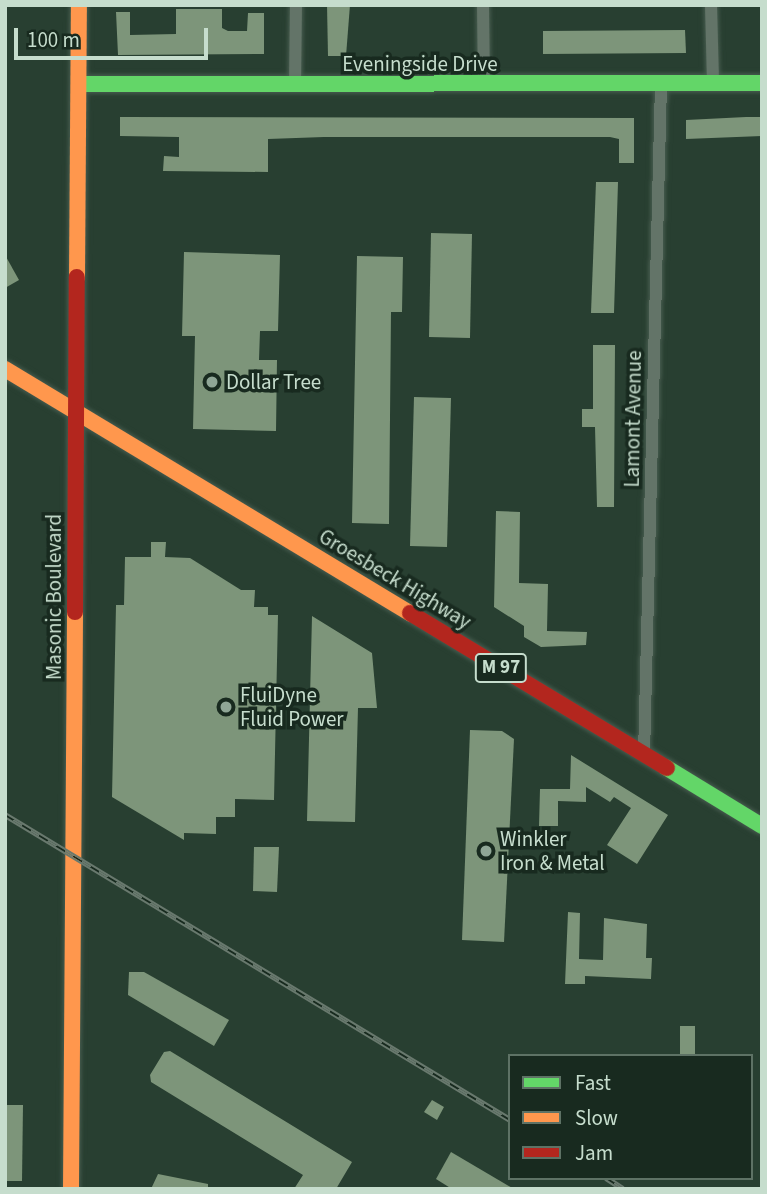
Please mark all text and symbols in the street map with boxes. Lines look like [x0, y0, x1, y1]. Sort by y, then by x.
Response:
scale bar [18, 14, 212, 58]
text: 100 m [27, 25, 80, 55]
street label: Eveningside Drive [342, 51, 498, 77]
street label: Lamont Avenue [619, 350, 647, 488]
place label: Dollar Tree [226, 369, 321, 395]
marker: Dollar Tree [204, 374, 220, 390]
street label: Masonic Boulevard [41, 514, 67, 680]
street label: Groesbeck Highway [314, 524, 476, 634]
road number: M 97 [475, 652, 527, 684]
place label: FluiDyne Fluid Power [240, 682, 344, 732]
marker: FluiDyne Fluid Power [218, 699, 234, 715]
place label: Winkler Iron & Metal [500, 826, 605, 876]
marker: Winkler Iron & Metal [478, 843, 494, 859]
legend [508, 1054, 753, 1180]
text: Fast [575, 1068, 611, 1098]
text: Slow [575, 1103, 618, 1133]
text: Jam [575, 1138, 613, 1168]

